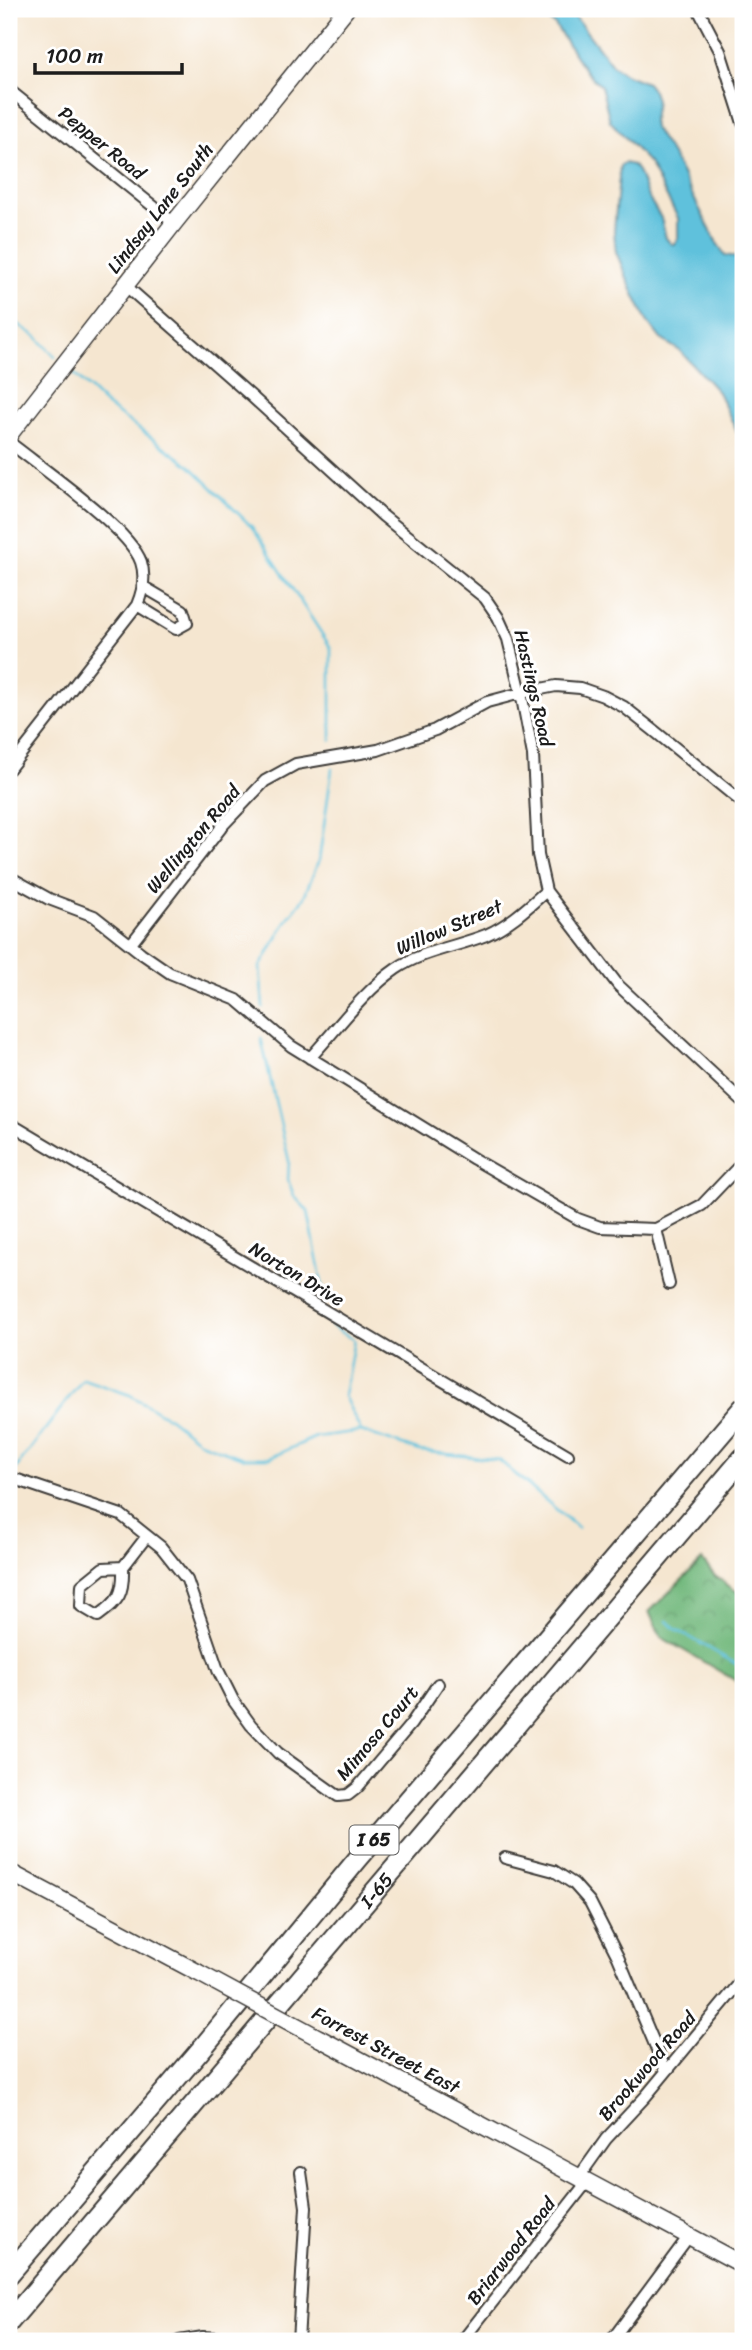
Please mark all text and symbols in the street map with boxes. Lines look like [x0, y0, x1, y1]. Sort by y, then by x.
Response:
scale bar [35, 32, 182, 76]
text: 100 m [46, 37, 103, 75]
street label: Pepper Road [51, 97, 154, 190]
street label: Lindsay Lane South [98, 135, 222, 281]
street label: Hastings Road [504, 626, 564, 752]
street label: Wellington Road [137, 776, 250, 901]
street label: Willow Street [391, 889, 509, 964]
street label: Norton Drive [243, 1232, 351, 1316]
street label: Mimosa Court [327, 1678, 427, 1788]
road number: I 65 [350, 1826, 398, 1854]
street label: I-65 [350, 1864, 401, 1916]
street label: Forrest Street East [306, 1997, 467, 2104]
street label: Brookwood Road [590, 2003, 705, 2129]
street label: Briarwood Road [458, 2189, 565, 2312]

